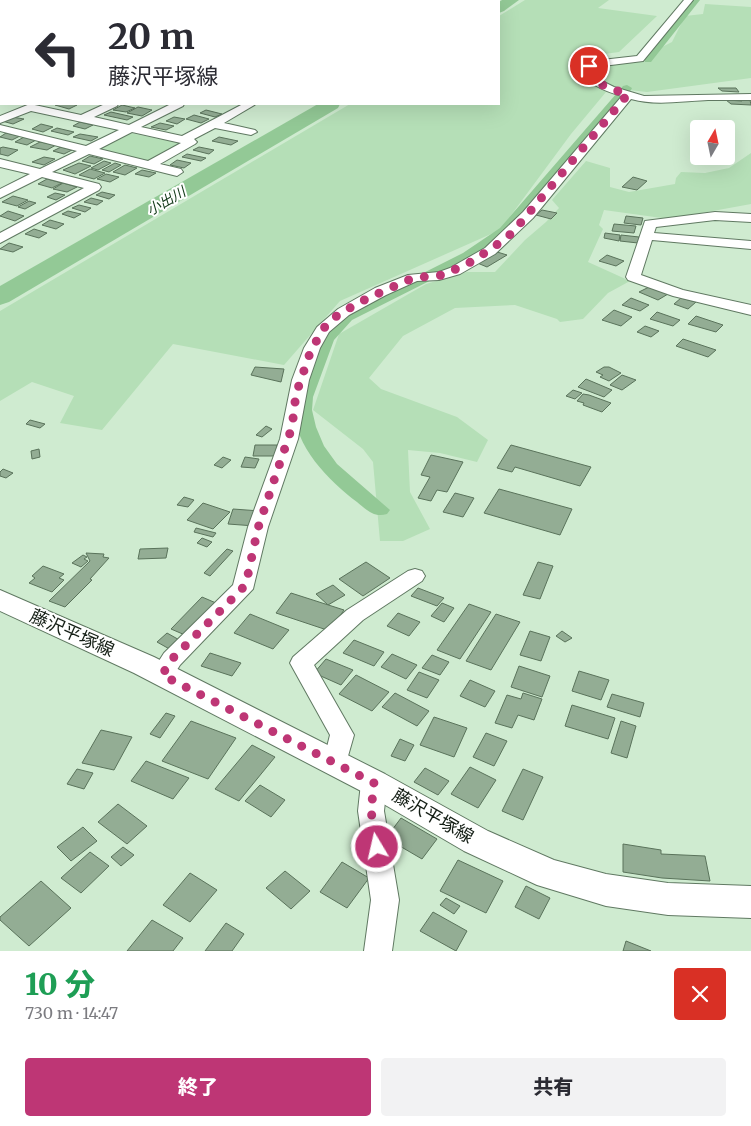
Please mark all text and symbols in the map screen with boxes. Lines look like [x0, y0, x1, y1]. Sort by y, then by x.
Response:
text: 20 m [108, 15, 195, 59]
icon: left [25, 20, 90, 85]
pin [568, 45, 610, 87]
icon: arrive [575, 52, 603, 80]
text: 藤沢平塚線 [108, 62, 218, 90]
north arrow [690, 120, 735, 165]
map controls [690, 120, 735, 165]
water label: 小出川 [143, 182, 190, 219]
street label: 藤沢平塚線 [26, 604, 118, 661]
street label: 藤沢平塚線 [389, 783, 478, 848]
position arrow [350, 820, 402, 872]
text: 10 分 [25, 965, 95, 1003]
button: close [674, 968, 726, 1020]
text: 730 m · 14:47 [25, 1003, 118, 1023]
button: 終了 [25, 1058, 371, 1116]
button: 共有 [381, 1058, 726, 1116]

